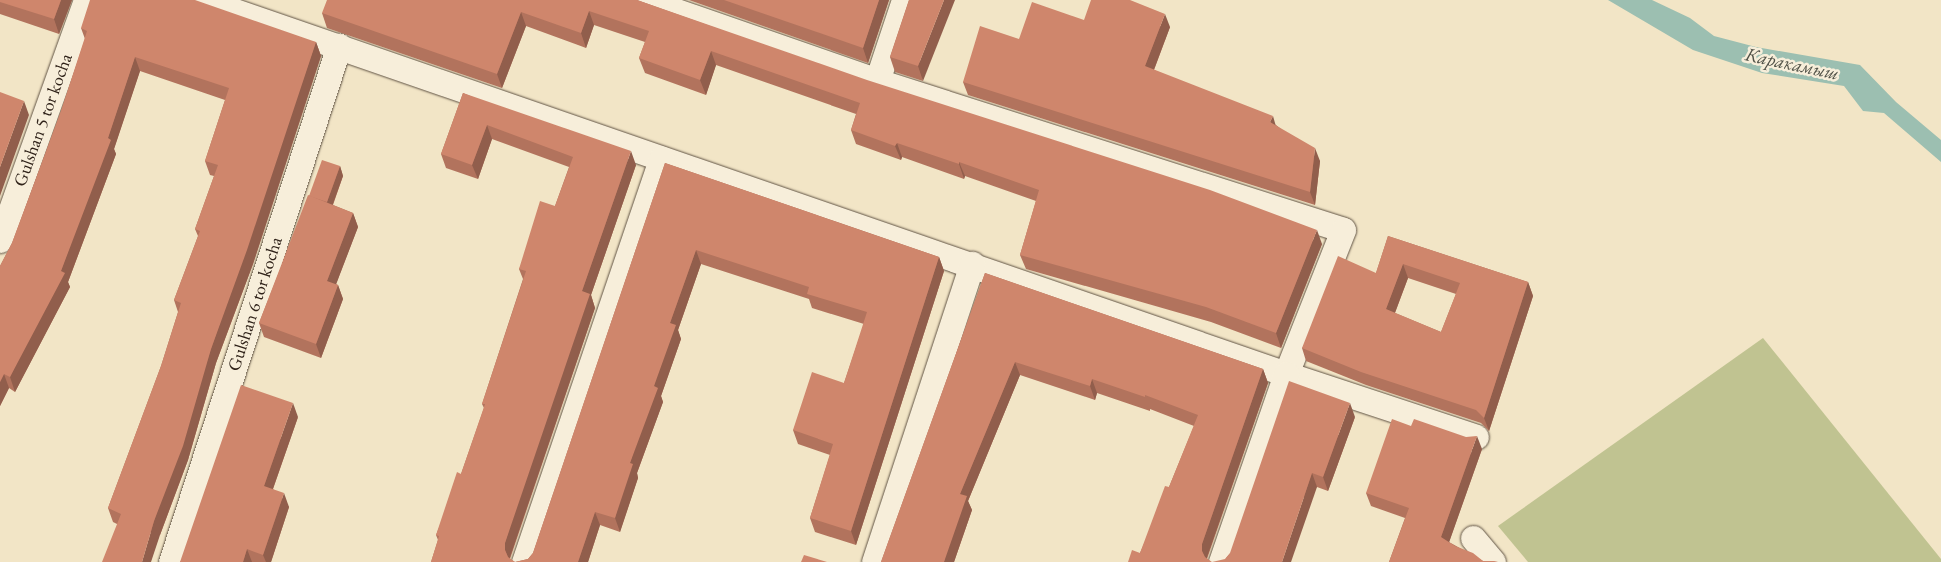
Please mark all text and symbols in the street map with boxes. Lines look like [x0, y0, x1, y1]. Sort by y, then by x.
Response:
water label: Каракамыш [1743, 43, 1841, 85]
street label: Gulshan 5 tor kocha [9, 51, 77, 189]
street label: Gulshan 6 tor kocha [223, 234, 287, 374]

